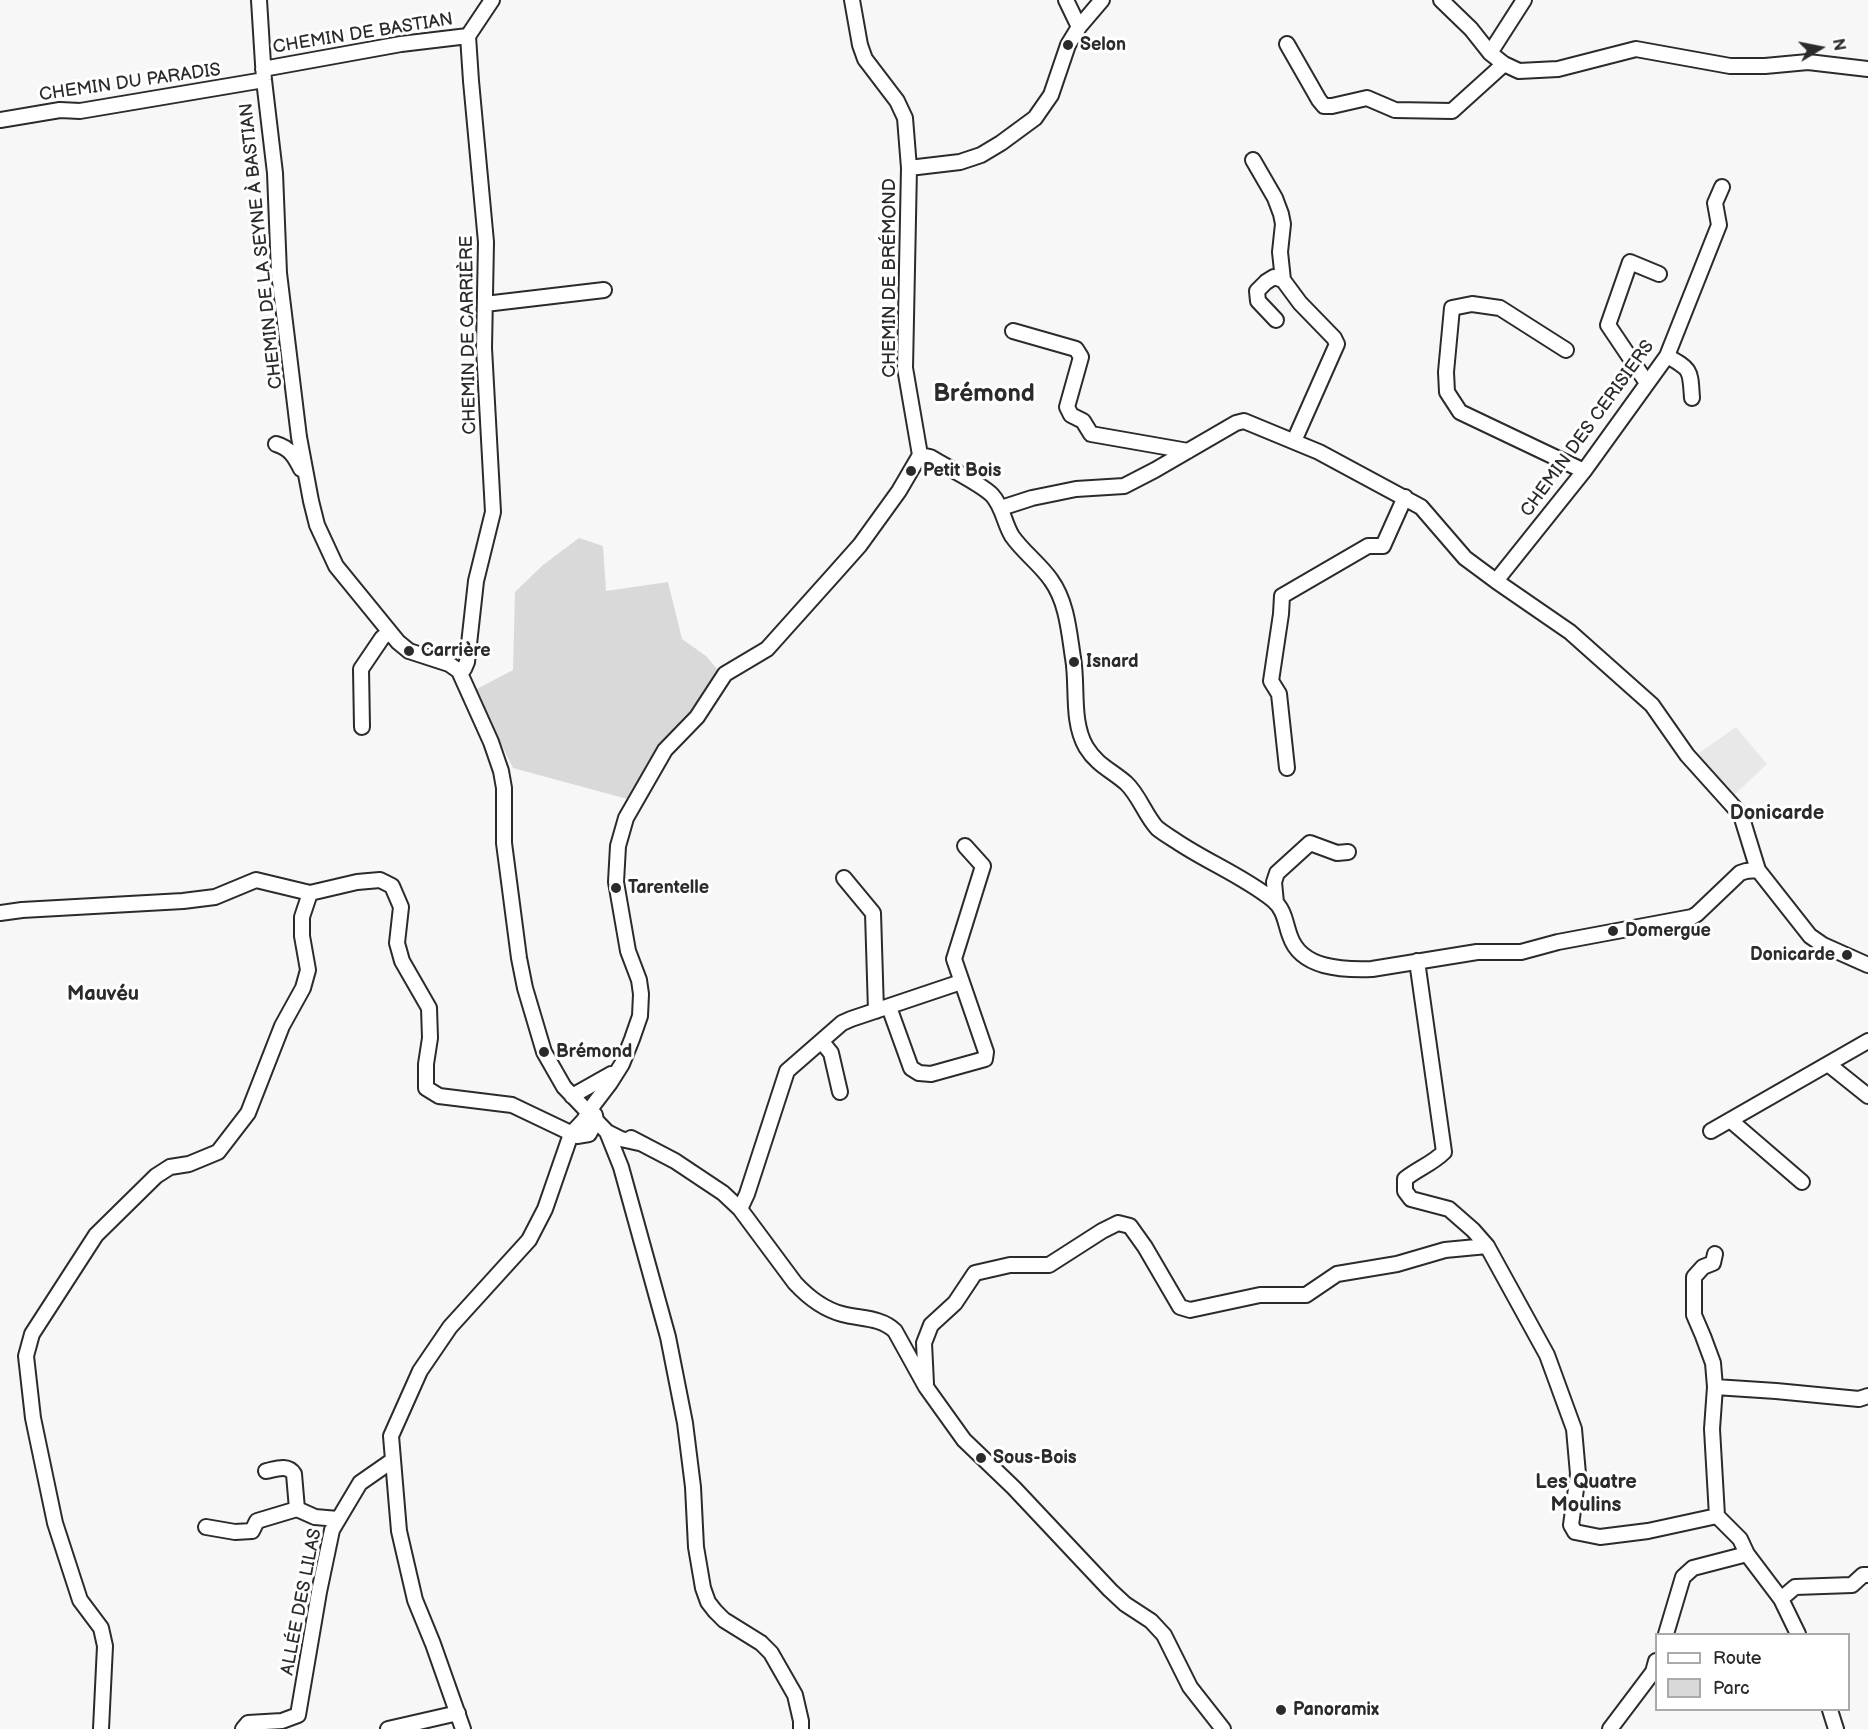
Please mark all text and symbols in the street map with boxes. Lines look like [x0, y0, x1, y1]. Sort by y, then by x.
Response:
street label: CHEMIN DE BASTIAN [271, 9, 455, 59]
north arrow [1790, 18, 1850, 78]
place label: Selon [1080, 34, 1126, 56]
text: N [1828, 37, 1849, 52]
marker: Selon [1061, 38, 1075, 52]
street label: CHEMIN DU PARADIS [38, 60, 222, 106]
street label: CHEMIN DE LA SEYNE À BASTIAN [236, 102, 288, 390]
street label: CHEMIN DE BRÉMOND [879, 178, 901, 378]
street label: CHEMIN DE CARRIÈRE [456, 235, 482, 435]
street label: CHEMIN DES CERISIERS [1517, 336, 1659, 522]
district label: Brémond [933, 381, 1035, 409]
place label: Petit Bois [923, 460, 1001, 482]
marker: Petit Bois [904, 464, 918, 478]
place label: Carrière [421, 640, 491, 662]
marker: Carrière [402, 644, 416, 658]
place label: Isnard [1086, 651, 1139, 673]
marker: Isnard [1067, 655, 1081, 669]
district label: Donicarde [1730, 802, 1824, 826]
place label: Tarentelle [628, 877, 709, 899]
marker: Tarentelle [609, 881, 623, 895]
place label: Domergue [1625, 920, 1711, 942]
marker: Domergue [1606, 924, 1620, 938]
place label: Donicarde [1750, 944, 1835, 966]
marker: Donicarde [1840, 948, 1854, 962]
district label: Mauvéu [67, 983, 139, 1007]
place label: Brémond [556, 1041, 632, 1063]
marker: Brémond [537, 1045, 551, 1059]
place label: Sous-Bois [993, 1447, 1077, 1469]
marker: Sous-Bois [974, 1451, 988, 1465]
district label: Les Quatre Moulins [1535, 1471, 1637, 1518]
street label: ALLÉE DES LILAS [277, 1527, 327, 1677]
legend [1655, 1633, 1850, 1711]
text: Route [1713, 1648, 1762, 1669]
text: Parc [1713, 1678, 1750, 1699]
place label: Panoramix [1293, 1699, 1379, 1721]
marker: Panoramix [1274, 1703, 1288, 1717]

